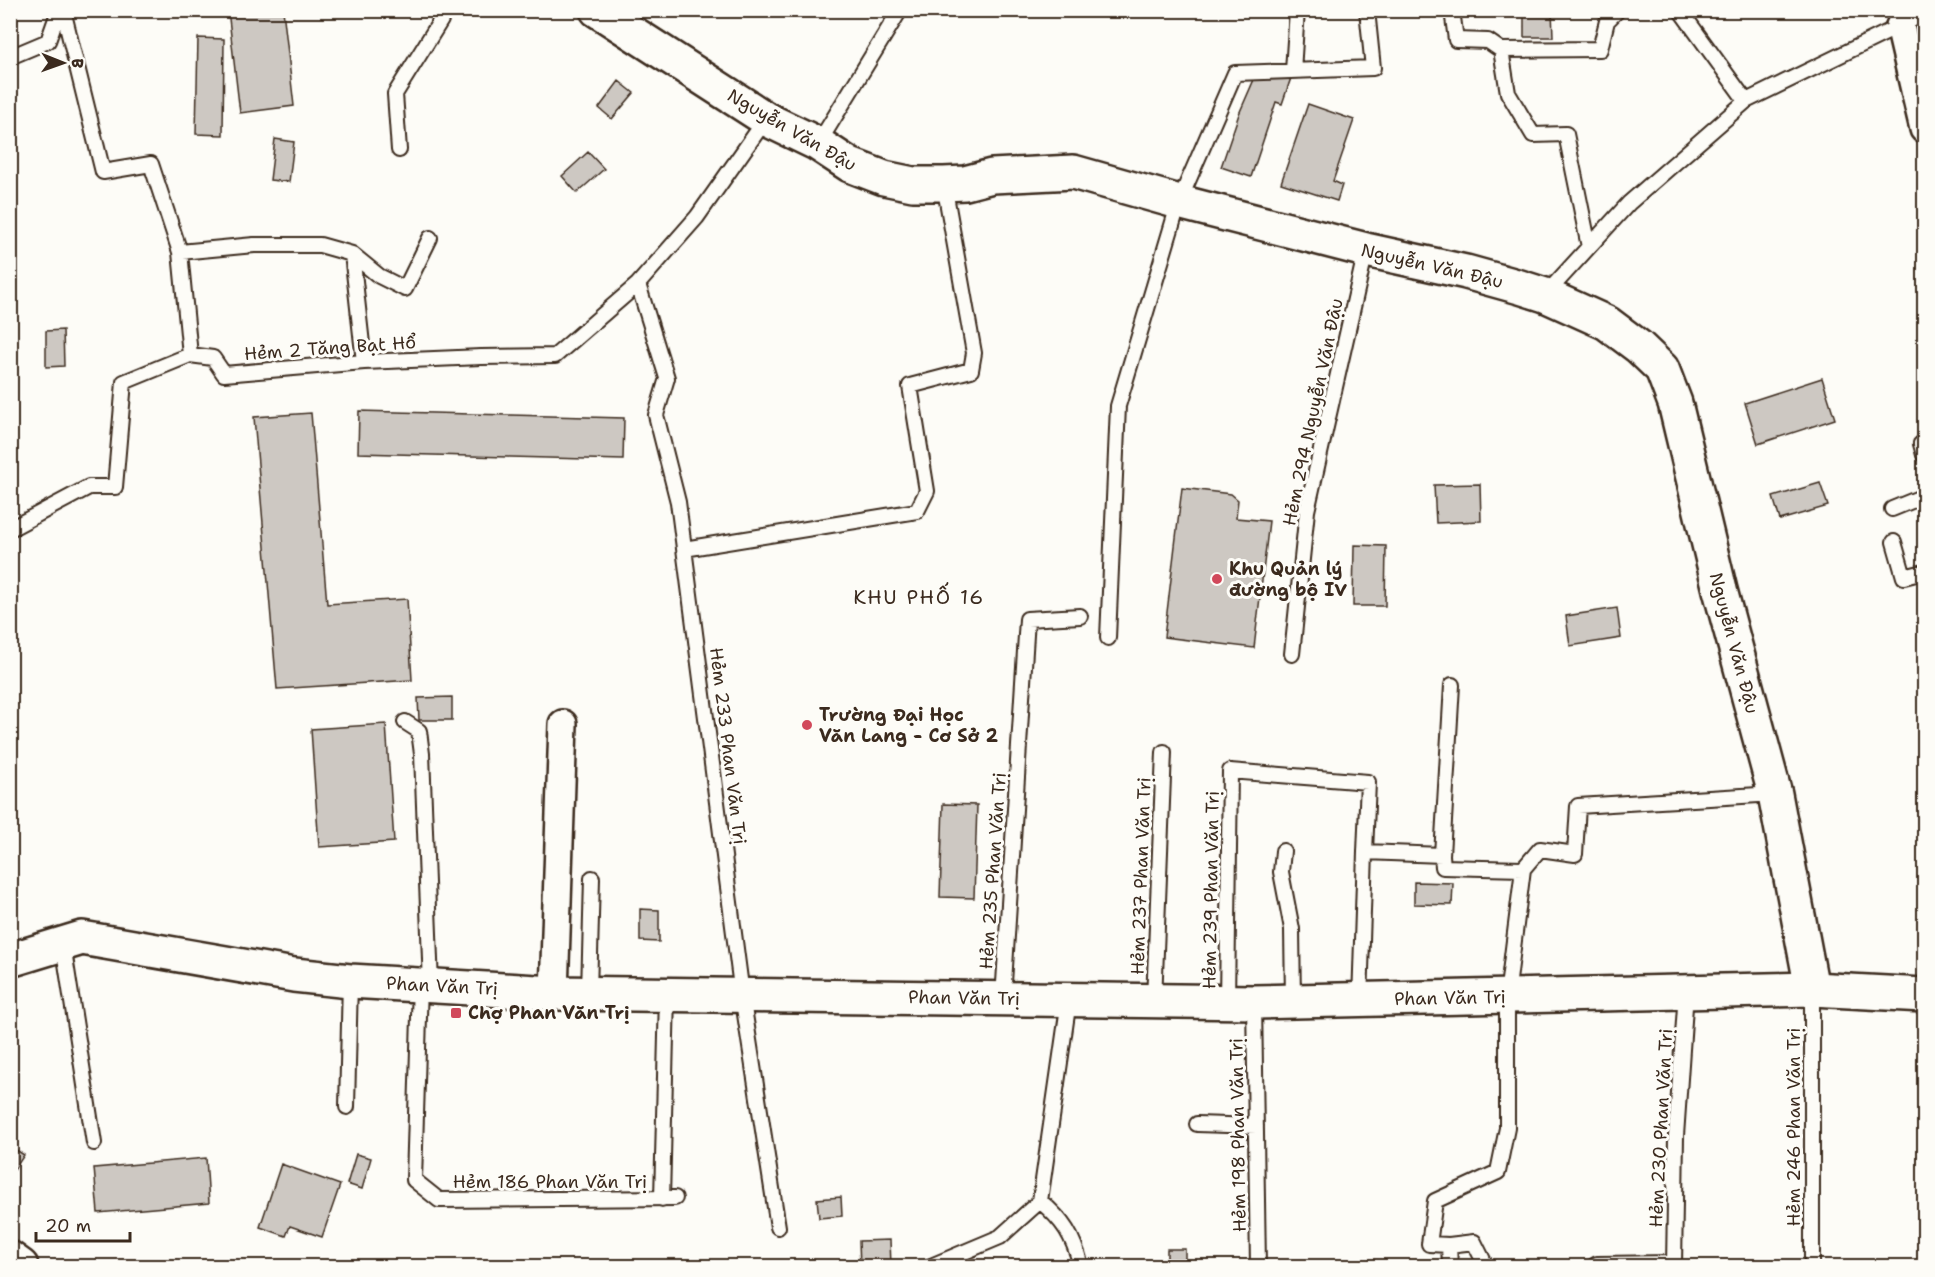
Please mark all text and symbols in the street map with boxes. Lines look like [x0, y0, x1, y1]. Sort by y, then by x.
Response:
north arrow [33, 33, 93, 93]
text: B [67, 58, 88, 68]
street label: Nguyễn Văn Đậu [723, 83, 861, 177]
street label: Nguyễn Văn Đậu [1359, 238, 1505, 294]
street label: Hẻm 294 Nguyễn Văn Đậu [1277, 296, 1349, 528]
street label: Hẻm 2 Tăng Bạt Hổ [243, 330, 417, 366]
place label: Khu Quản lý đường bộ IV [1229, 557, 1347, 602]
street label: Nguyễn Văn Đậu [1704, 570, 1764, 716]
marker: Khu Quản lý đường bộ IV [1210, 572, 1224, 586]
district label: KHU PHỐ 16 [853, 582, 985, 610]
street label: Hẻm 233 Phan Văn Trị [704, 646, 752, 846]
place label: Trường Đại Học Văn Lang - Cơ Sở 2 [819, 703, 999, 748]
marker: Trường Đại Học Văn Lang - Cơ Sở 2 [800, 718, 814, 732]
street label: Hẻm 235 Phan Văn Trị [974, 772, 1012, 970]
street label: Hẻm 237 Phan Văn Trị [1126, 777, 1156, 975]
street label: Hẻm 239 Phan Văn Trị [1197, 791, 1225, 989]
street label: Phan Văn Trị [386, 971, 498, 1001]
street label: Phan Văn Trị [908, 985, 1020, 1011]
street label: Phan Văn Trị [1394, 985, 1506, 1011]
place label: Chợ Phan Văn Trị [468, 1001, 630, 1025]
marker: Chợ Phan Văn Trị [449, 1006, 463, 1020]
street label: Hẻm 230 Phan Văn Trị [1644, 1028, 1678, 1228]
street label: Hẻm 246 Phan Văn Trị [1782, 1028, 1806, 1226]
street label: Hẻm 198 Phan Văn Trị [1224, 1038, 1252, 1232]
street label: Hẻm 186 Phan Văn Trị [453, 1170, 647, 1194]
scale bar [36, 1205, 130, 1243]
text: 20 m [45, 1214, 91, 1238]

